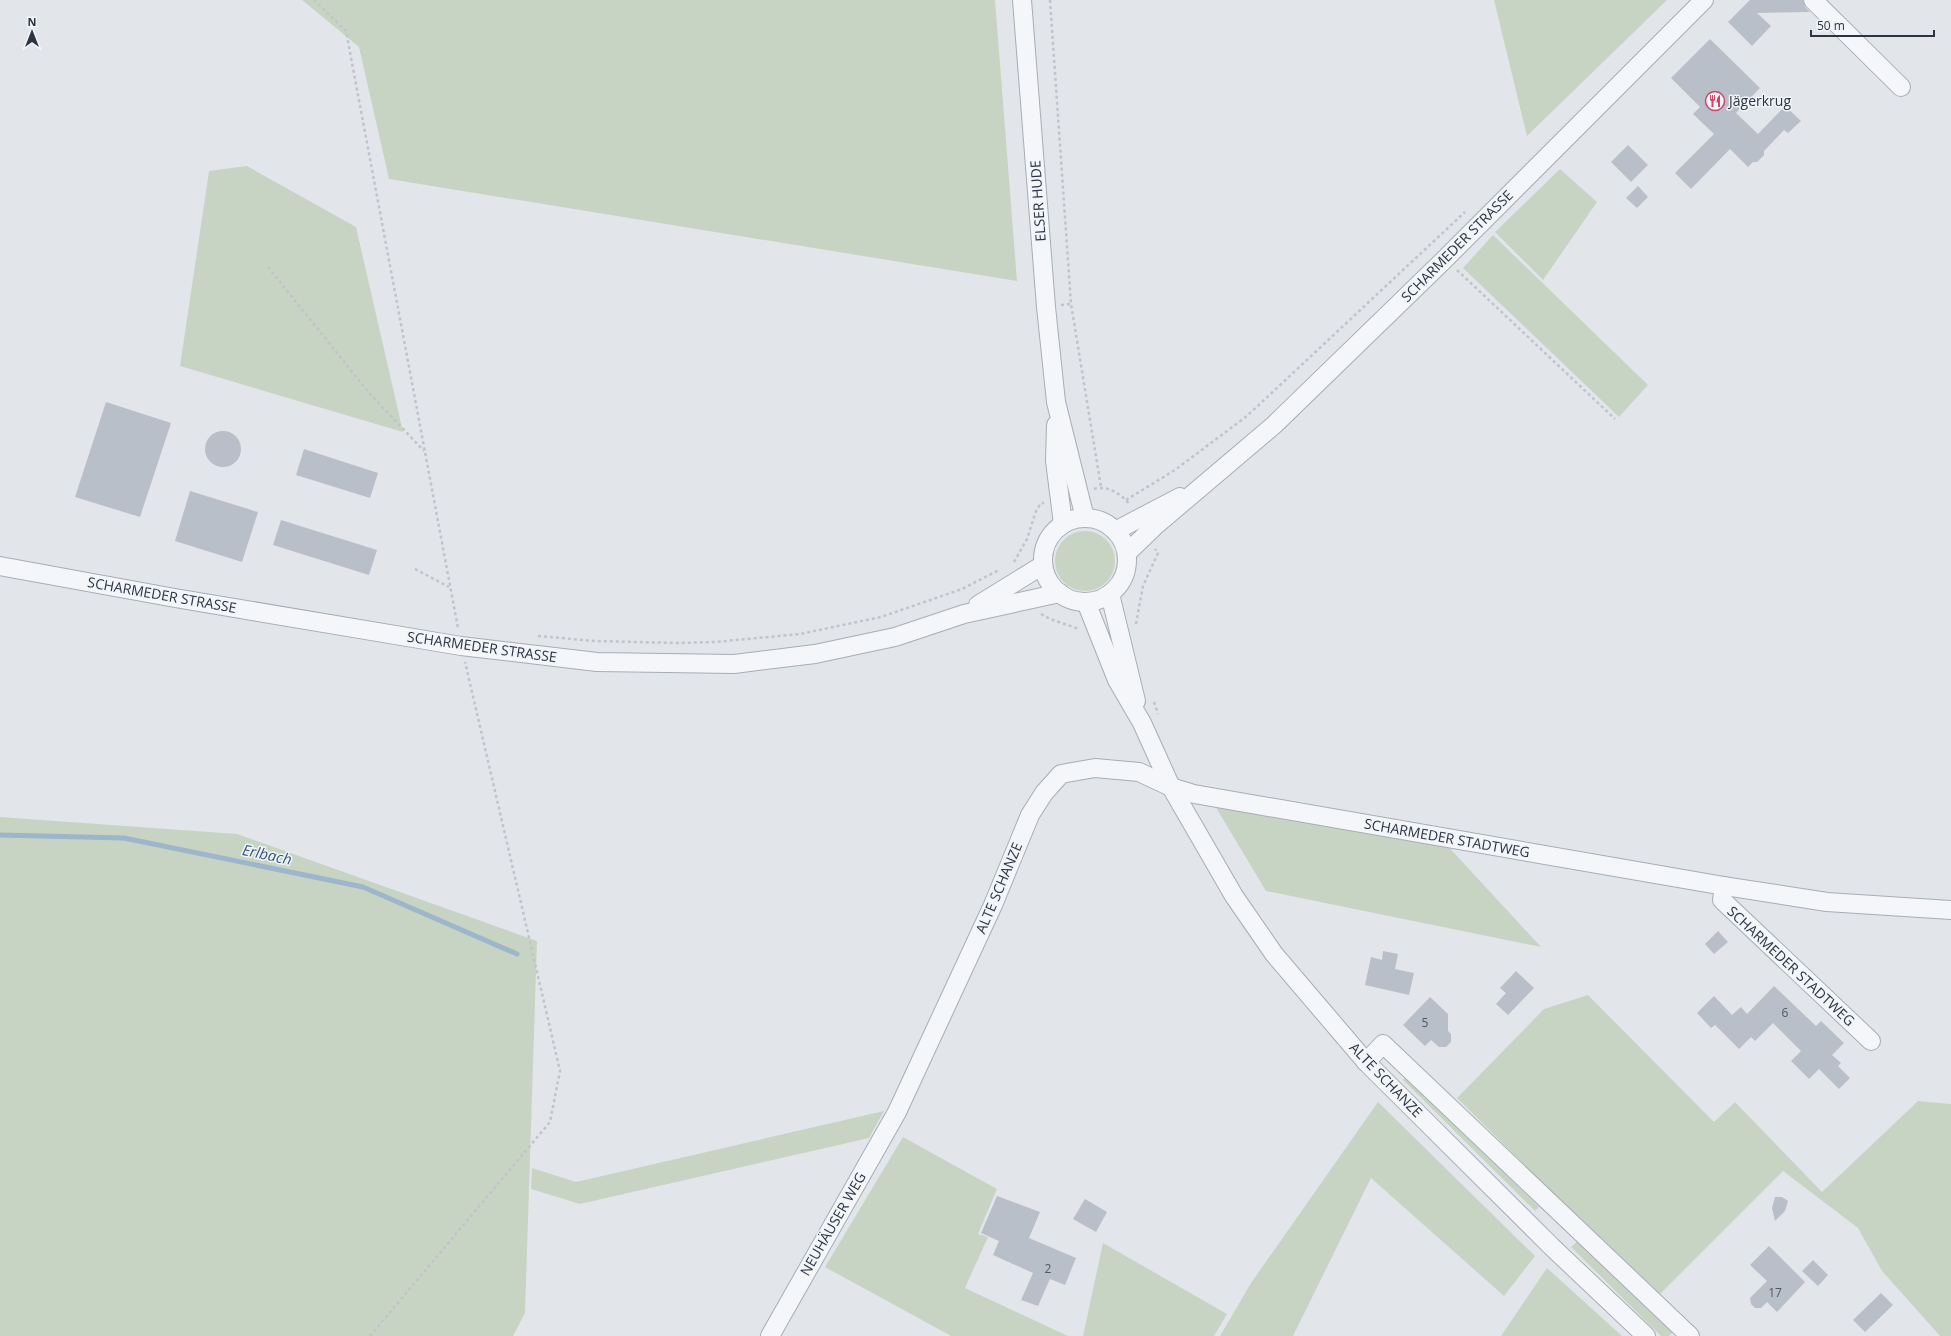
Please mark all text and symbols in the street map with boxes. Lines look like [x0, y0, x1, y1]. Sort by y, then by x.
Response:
north arrow [12, 12, 52, 52]
scale bar [1811, 12, 1934, 38]
text: N [28, 14, 36, 29]
text: 50 m [1817, 17, 1845, 34]
restaurant icon: Jägerkrug [1704, 90, 1726, 112]
place label: Jägerkrug [1727, 91, 1791, 110]
street label: ELSER HUDE [1025, 160, 1050, 242]
street label: SCHARMEDER STRASSE [1397, 186, 1517, 306]
street label: SCHARMEDER STRASSE [86, 572, 238, 617]
street label: SCHARMEDER STRASSE [406, 627, 558, 666]
street label: SCHARMEDER STADTWEG [1363, 814, 1531, 861]
water label: Erlbach [241, 839, 294, 869]
street label: ALTE SCHANZE [971, 839, 1026, 936]
street label: SCHARMEDER STADTWEG [1723, 901, 1859, 1030]
house number: 6 [1782, 1004, 1789, 1021]
house number: 5 [1422, 1014, 1429, 1031]
street label: ALTE SCHANZE [1346, 1038, 1427, 1121]
street label: NEUHÄUSER WEG [795, 1169, 870, 1279]
house number: 2 [1045, 1260, 1052, 1277]
house number: 17 [1768, 1284, 1782, 1301]

